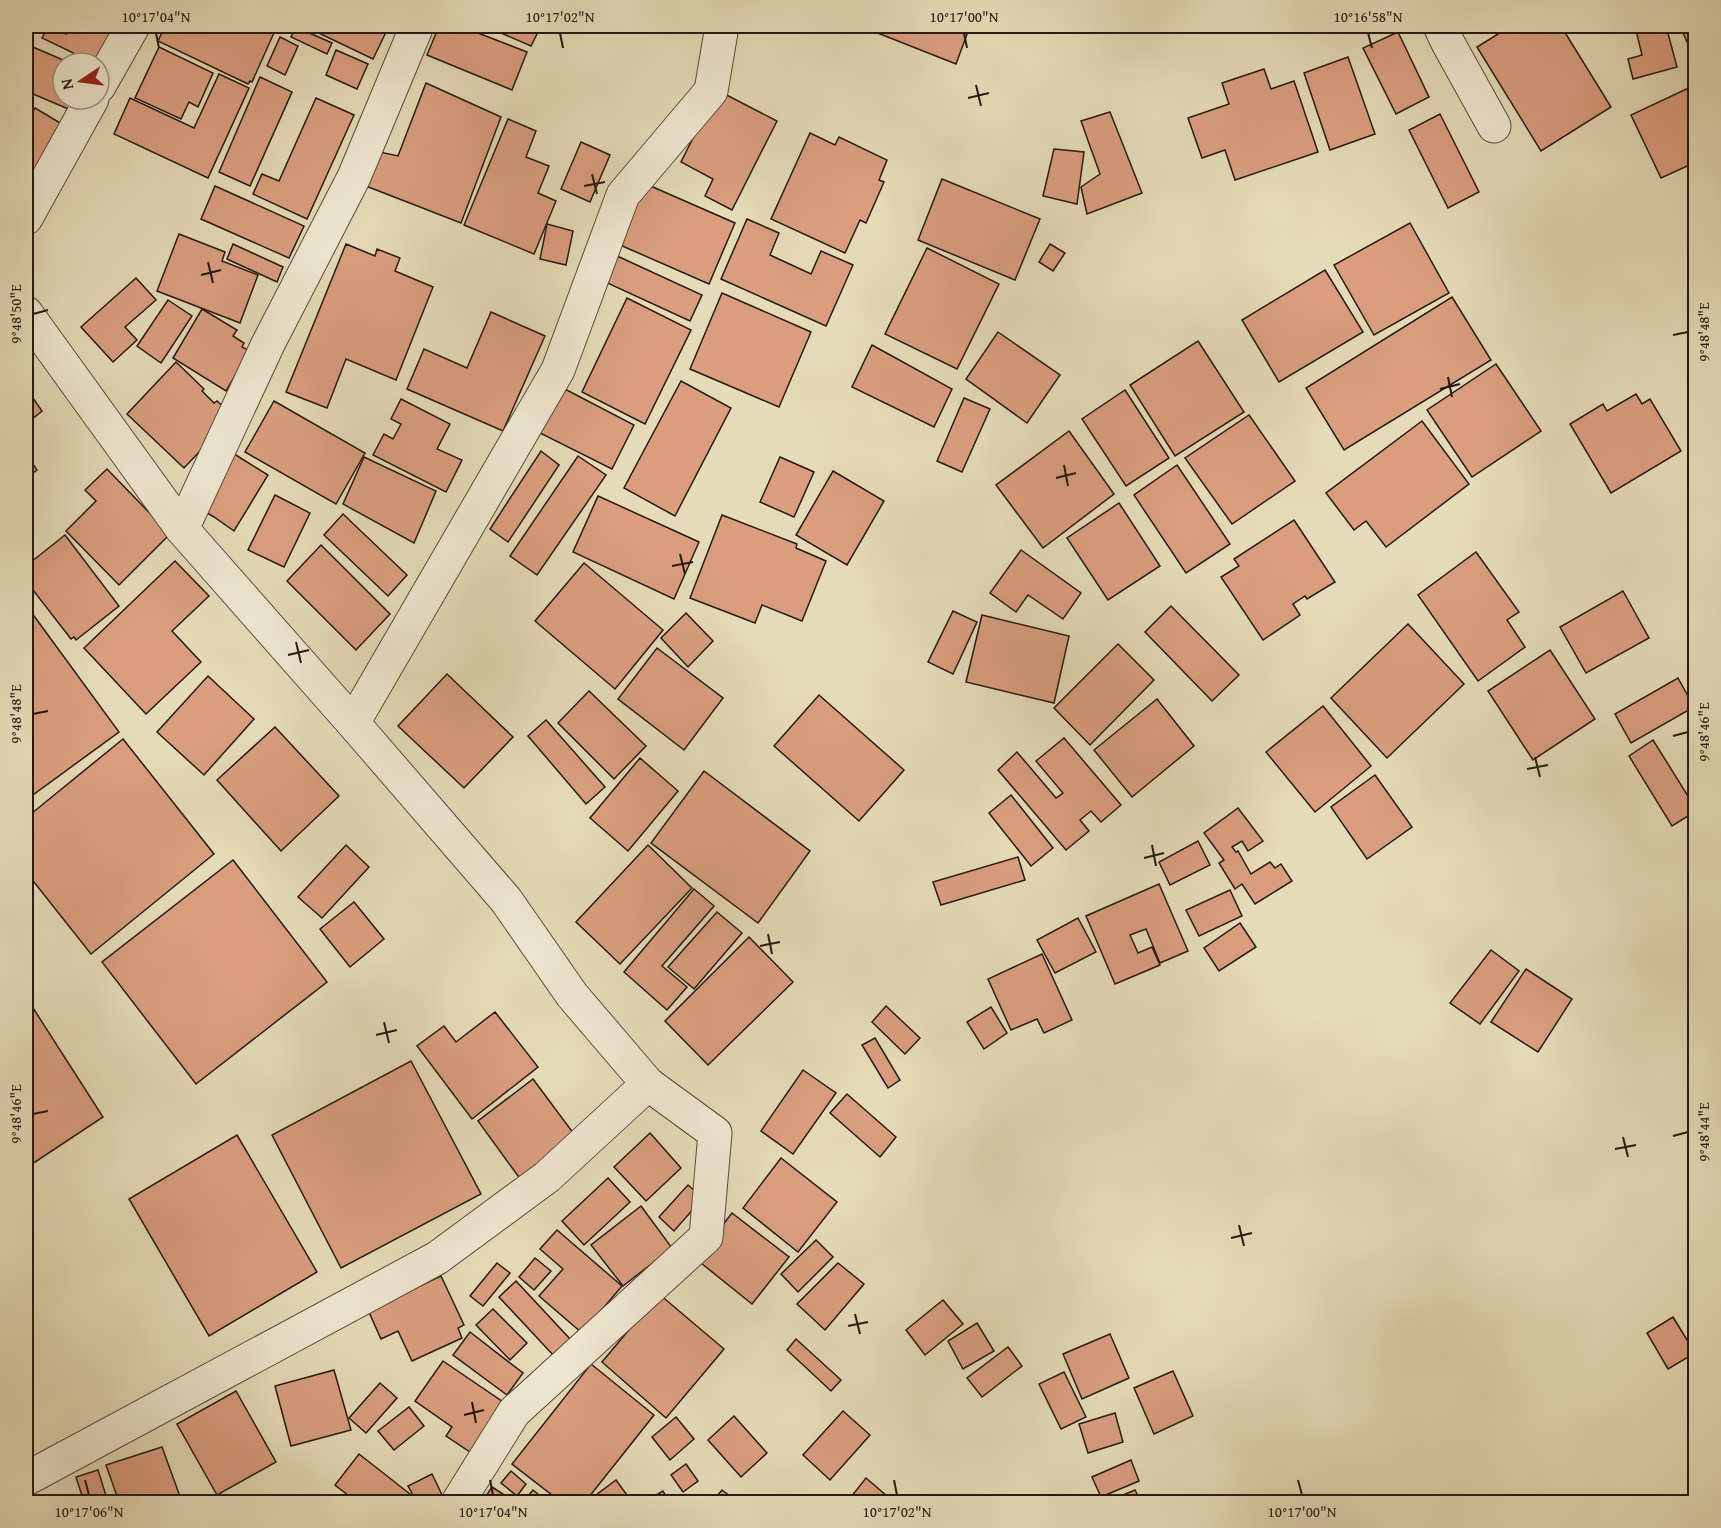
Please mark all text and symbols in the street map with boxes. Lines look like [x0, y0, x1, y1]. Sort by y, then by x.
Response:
text: 10°17'04"N [122, 6, 191, 27]
text: 10°17'02"N [526, 6, 595, 27]
text: 10°17'00"N [930, 6, 999, 27]
text: 10°16'58"N [1334, 6, 1403, 27]
north arrow [51, 51, 111, 111]
text: N [53, 76, 79, 92]
text: 9°48'50"E [5, 284, 26, 344]
text: 9°48'48"E [1693, 302, 1714, 362]
text: 9°48'48"E [5, 684, 26, 744]
text: 9°48'46"E [1693, 702, 1714, 762]
text: 9°48'46"E [5, 1084, 26, 1144]
text: 9°48'44"E [1693, 1102, 1714, 1162]
text: 10°17'06"N [55, 1501, 124, 1522]
text: 10°17'04"N [459, 1501, 528, 1522]
text: 10°17'02"N [863, 1501, 932, 1522]
text: 10°17'00"N [1268, 1501, 1337, 1522]

